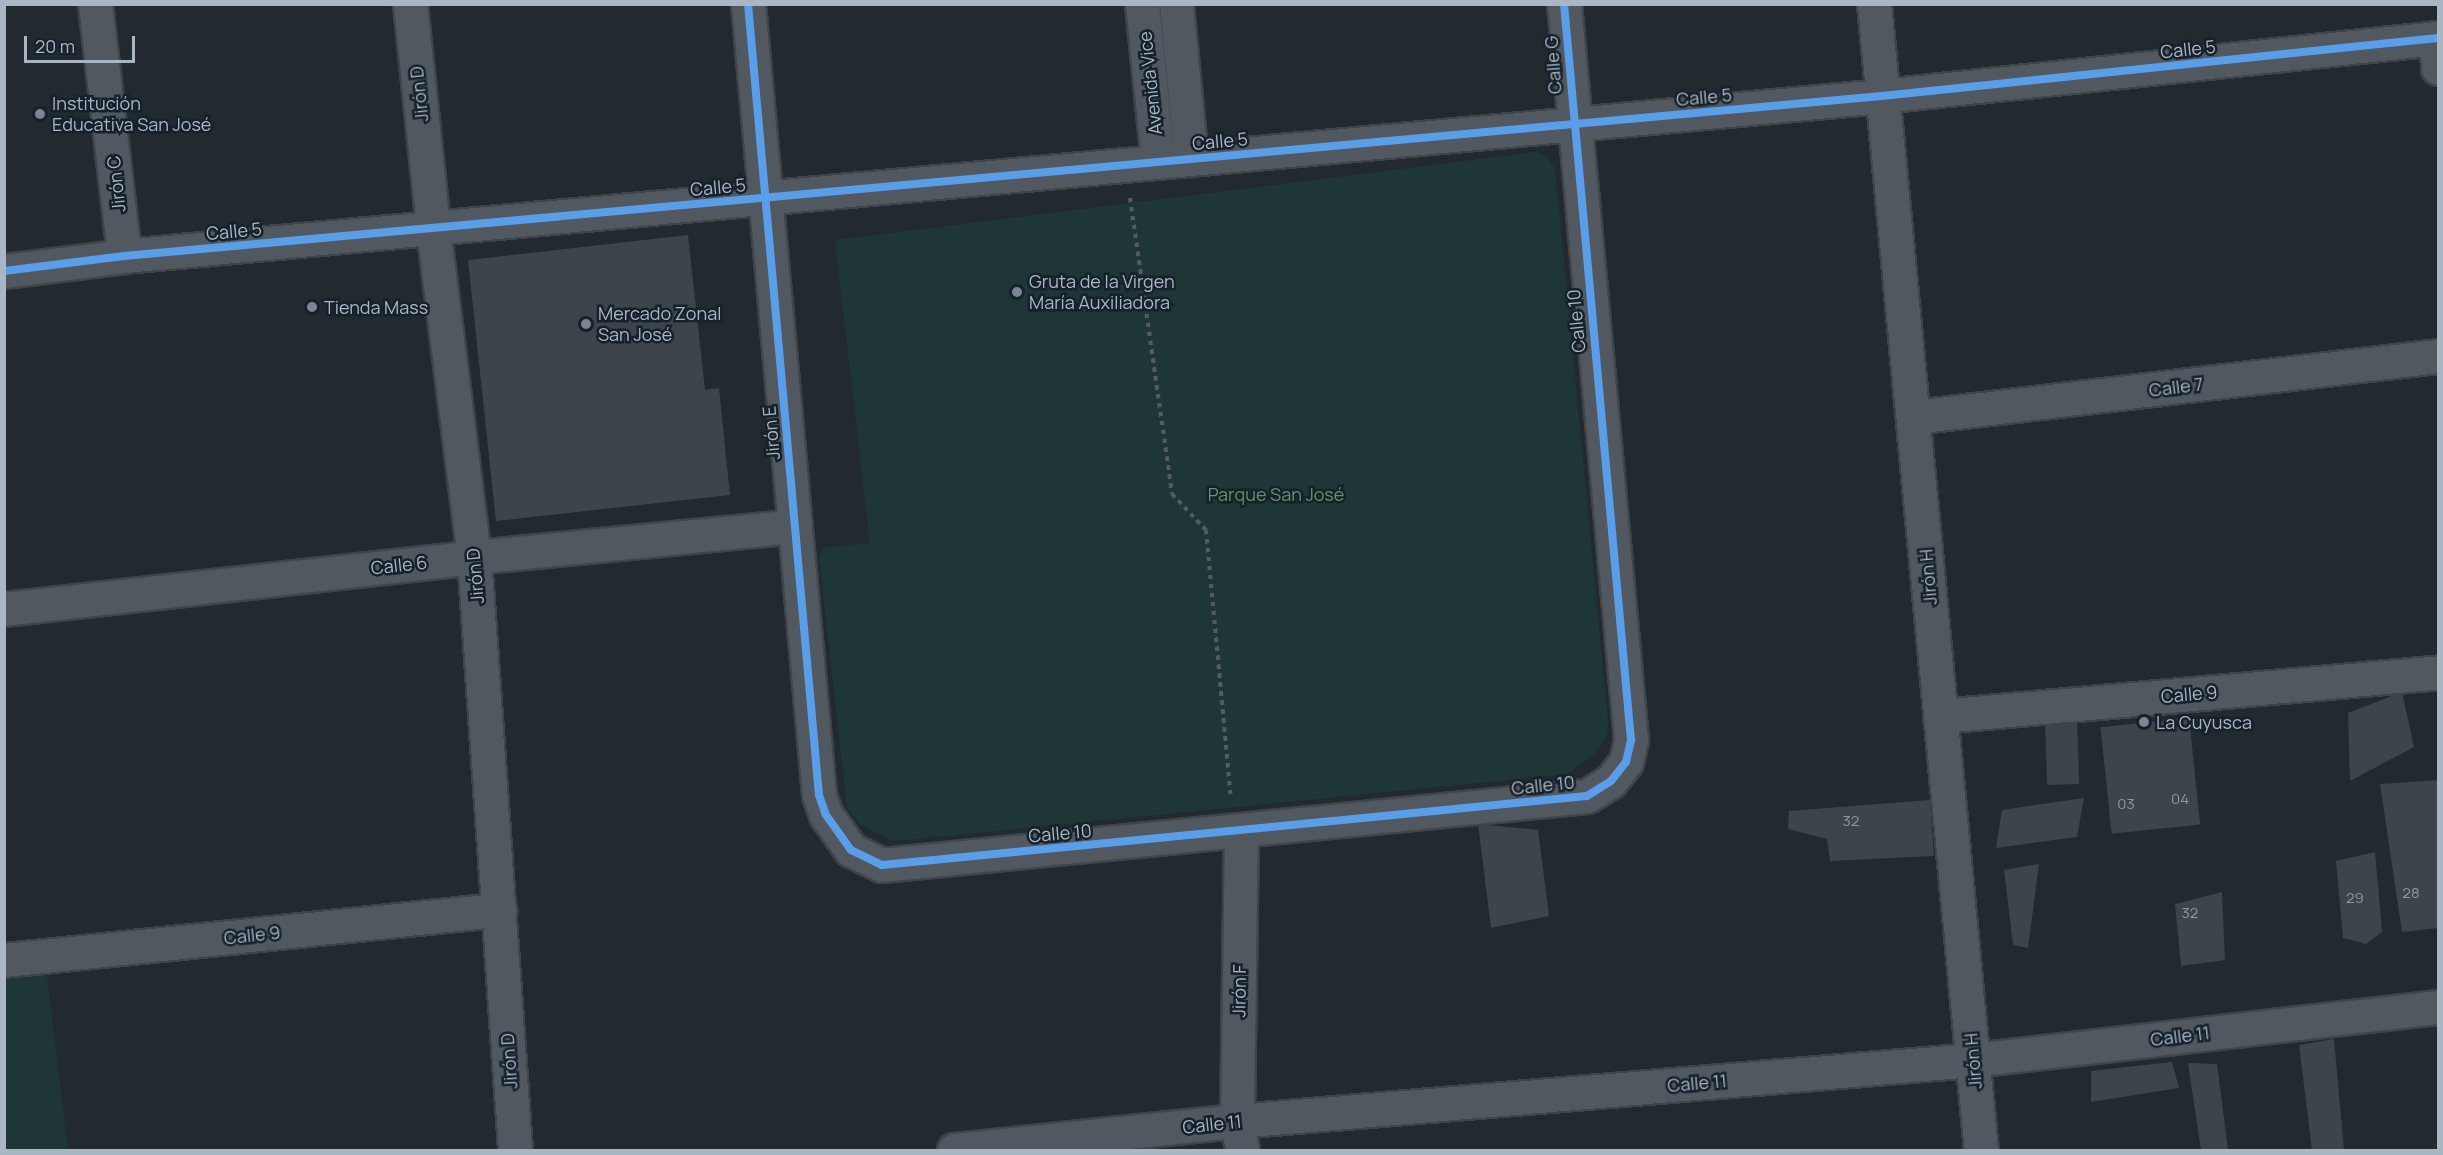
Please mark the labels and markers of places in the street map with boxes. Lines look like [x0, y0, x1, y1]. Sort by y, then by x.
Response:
place label: Institución Educativa San José [52, 93, 211, 136]
marker: Institución Educativa San José [33, 107, 47, 121]
place label: Gruta de la Virgen María Auxiliadora [1029, 271, 1175, 314]
marker: Gruta de la Virgen María Auxiliadora [1010, 285, 1024, 299]
place label: Tienda Mass [324, 296, 428, 318]
marker: Tienda Mass [305, 300, 319, 314]
place label: Mercado Zonal San José [598, 303, 721, 346]
marker: Mercado Zonal San José [579, 317, 593, 331]
place label: La Cuyusca [2156, 711, 2252, 733]
marker: La Cuyusca [2137, 715, 2151, 729]

